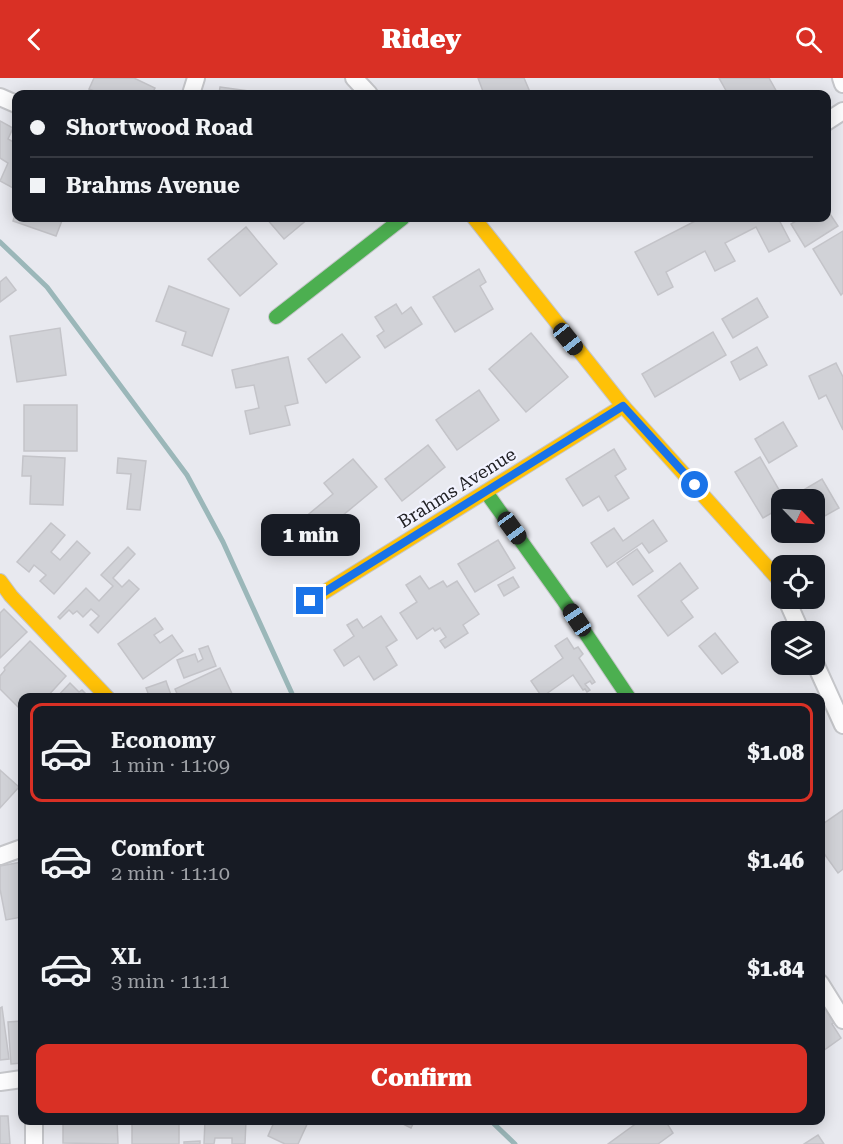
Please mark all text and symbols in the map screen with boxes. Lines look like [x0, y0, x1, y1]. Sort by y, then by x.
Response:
icon: back [18, 23, 51, 56]
text: Ridey [382, 23, 461, 55]
icon: search [792, 23, 825, 56]
text: Shortwood Road [66, 115, 253, 140]
text: Brahms Avenue [66, 173, 240, 198]
car [550, 319, 586, 359]
street label: Brahms Avenue [394, 443, 520, 532]
route start [681, 471, 708, 498]
north arrow [771, 489, 825, 543]
map controls [771, 489, 825, 675]
car [494, 508, 530, 548]
callout: 1 min [260, 514, 360, 556]
text: 1 min [282, 523, 339, 547]
button: locate [771, 555, 825, 609]
route end [296, 587, 323, 614]
car [559, 600, 595, 640]
button: layers [771, 621, 825, 675]
icon: car [39, 726, 93, 780]
text: Economy [111, 728, 215, 753]
text: $1.08 [747, 740, 804, 765]
text: 1 min · 11:09 [111, 753, 230, 777]
icon: car [39, 834, 93, 888]
text: Comfort [111, 836, 204, 861]
text: $1.46 [747, 848, 804, 873]
text: 2 min · 11:10 [111, 861, 230, 885]
icon: car [39, 942, 93, 996]
text: XL [111, 944, 141, 969]
text: $1.84 [747, 956, 804, 981]
text: 3 min · 11:11 [111, 969, 230, 993]
button: Confirm [36, 1044, 807, 1113]

